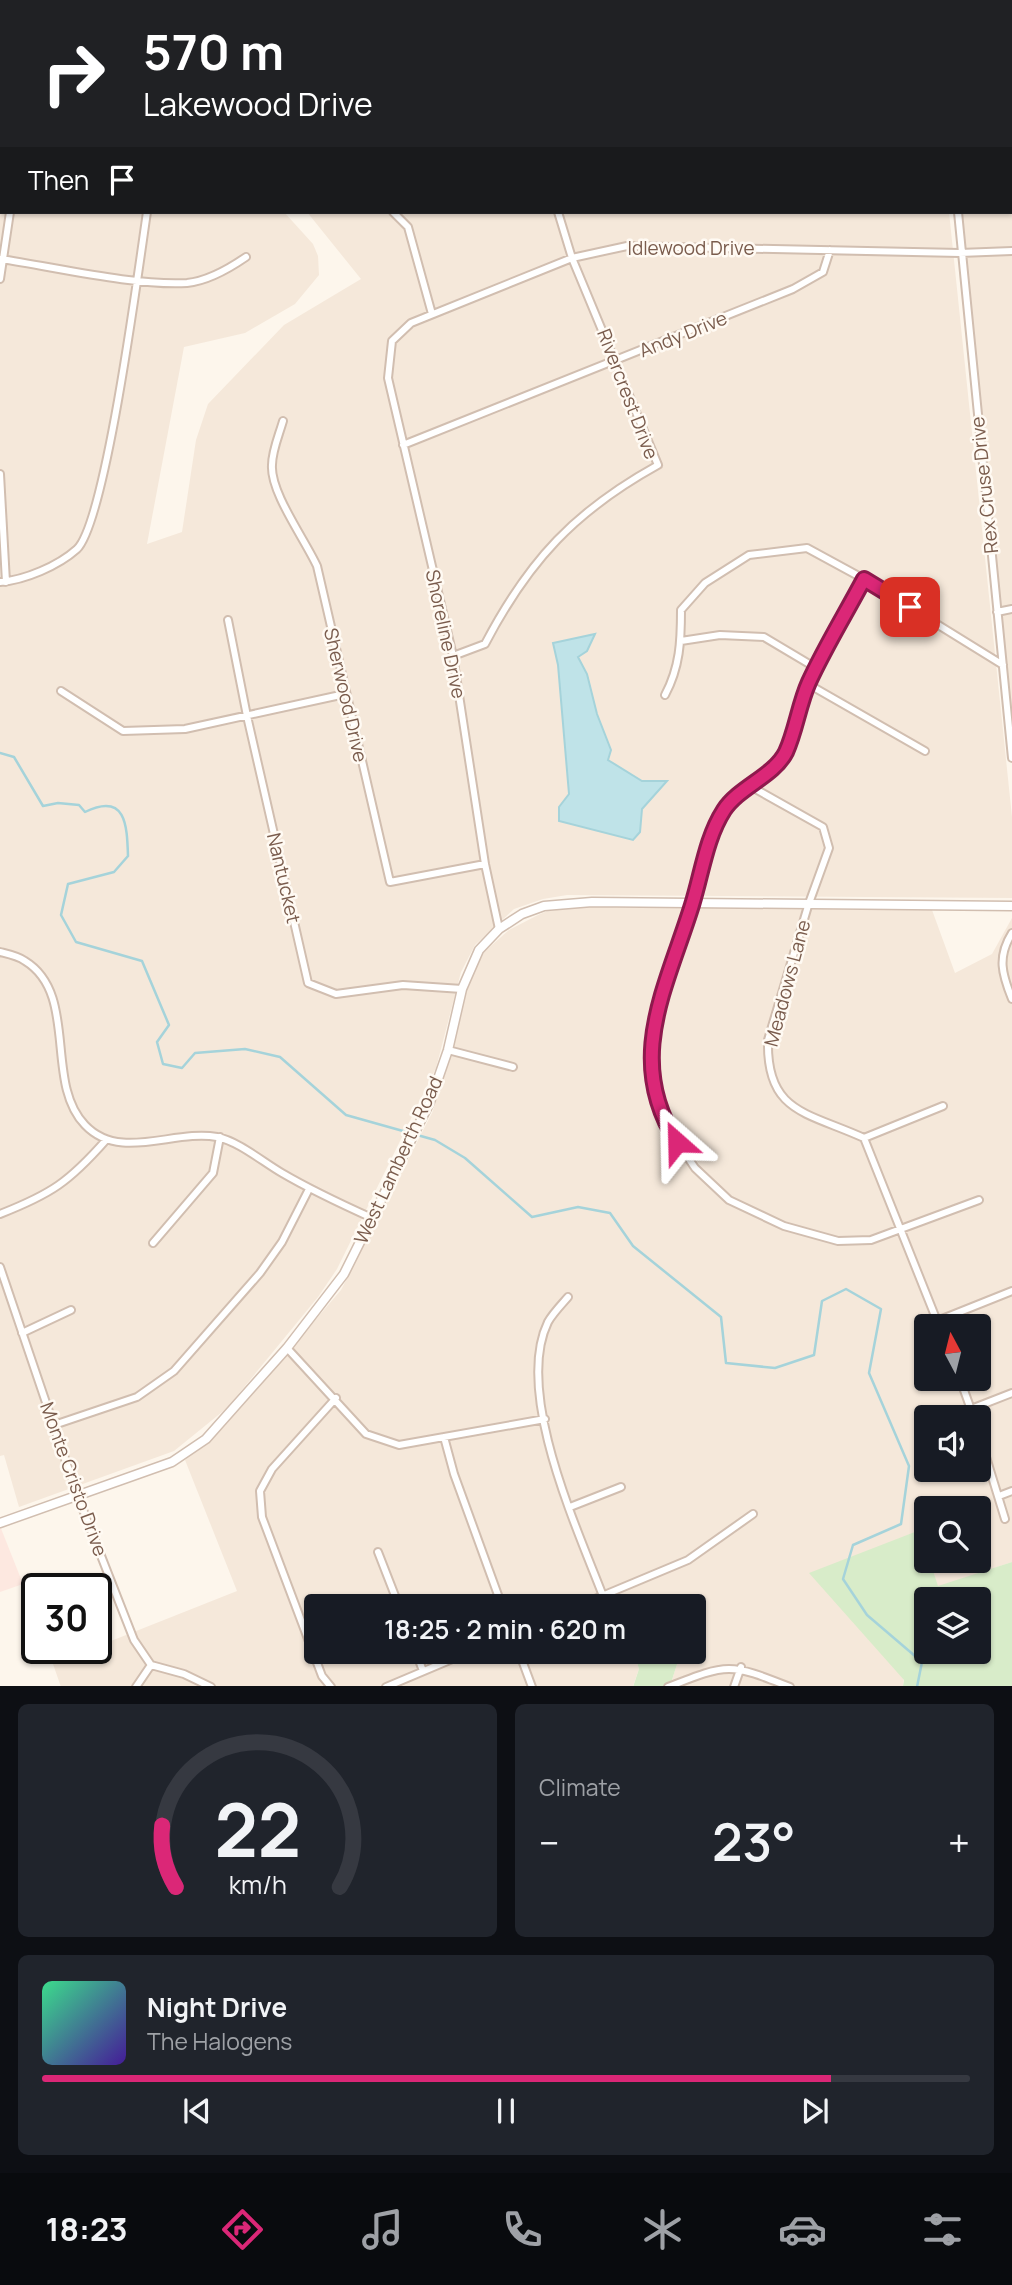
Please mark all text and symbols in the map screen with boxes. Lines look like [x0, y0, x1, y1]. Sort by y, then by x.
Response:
text: 570 m [143, 18, 284, 85]
icon: right [28, 28, 119, 119]
text: Lakewood Drive [143, 82, 373, 126]
icon: arrive [103, 161, 141, 199]
text: Then [28, 162, 89, 198]
street label: Idlewood Drive [627, 235, 755, 261]
street label: Andy Drive [635, 305, 731, 363]
street label: Rivercrest Drive [591, 325, 665, 463]
street label: Rex Cruse Drive [964, 415, 1004, 555]
street label: Shoreline Drive [420, 567, 472, 701]
pin [880, 577, 940, 637]
icon: arrive [891, 588, 929, 626]
street label: Sherwood Drive [318, 625, 374, 765]
street label: Nantucket [261, 830, 307, 926]
street label: Meadows Lane [758, 917, 816, 1049]
street label: West Lamberth Road [348, 1072, 448, 1248]
position arrow [640, 1105, 714, 1179]
north arrow [914, 1314, 990, 1391]
map controls [914, 1314, 991, 1664]
street label: Monte Cristo Drive [34, 1398, 114, 1560]
button: sound [914, 1405, 991, 1482]
button: search [914, 1496, 991, 1573]
speed limit sign: 30 [21, 1573, 112, 1664]
button: layers [914, 1587, 991, 1664]
text: 18:25 · 2 min · 620 m [384, 1611, 626, 1647]
text: Climate [539, 1771, 621, 1803]
text: 22 [214, 1779, 301, 1879]
text: 23° [712, 1806, 796, 1877]
text: − [539, 1816, 560, 1868]
text: + [948, 1816, 970, 1868]
text: km/h [228, 1866, 287, 1901]
text: Night Drive [147, 1989, 287, 2025]
text: The Halogens [147, 2025, 292, 2057]
icon: previous [178, 2092, 216, 2130]
icon: pause [487, 2092, 525, 2130]
icon: next [796, 2092, 834, 2130]
icon: directions [218, 2205, 267, 2254]
icon: music [358, 2205, 407, 2254]
icon: phone [498, 2205, 547, 2254]
icon: climate [638, 2205, 687, 2254]
icon: car [778, 2205, 827, 2254]
icon: filters [918, 2205, 967, 2254]
text: 18:23 [45, 2207, 128, 2251]

